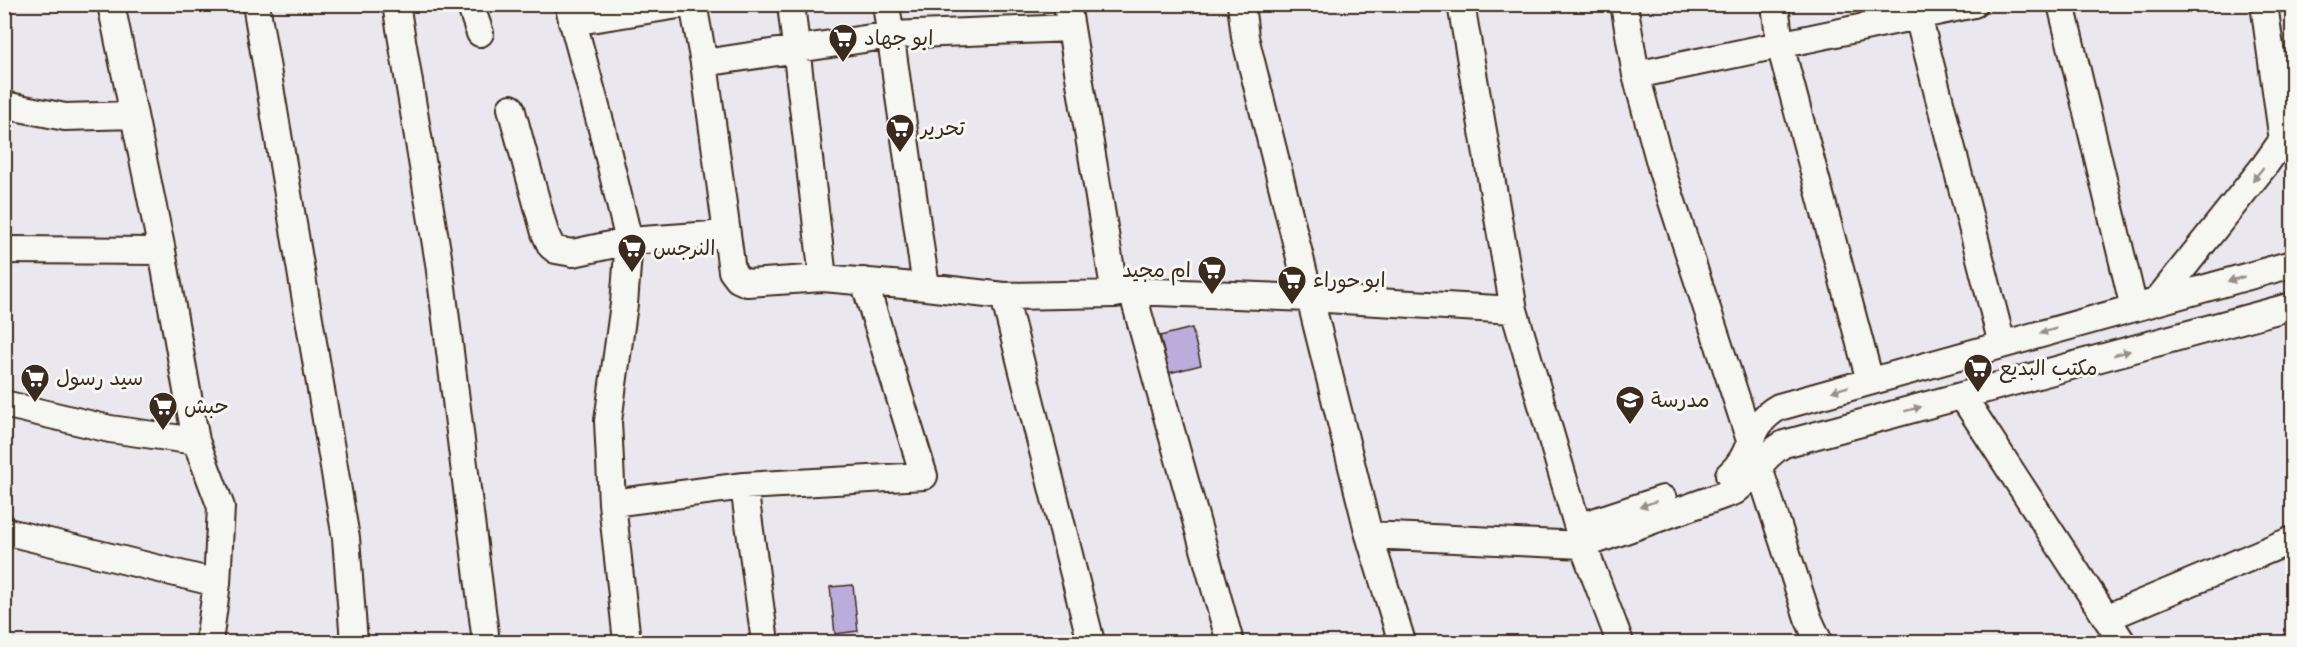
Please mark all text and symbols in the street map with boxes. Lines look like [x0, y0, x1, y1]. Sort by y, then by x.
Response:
supermarket icon: ابو جهاد [827, 22, 859, 64]
place label: ابو جهاد [864, 26, 933, 51]
supermarket icon: تحرير [884, 112, 916, 154]
place label: تحرير [919, 116, 966, 141]
one-way arrow [2252, 166, 2265, 182]
supermarket icon: النرجس [616, 232, 648, 274]
place label: النرجس [653, 236, 715, 261]
supermarket icon: ام مجيد [1196, 254, 1228, 296]
place label: ام مجيد [1122, 258, 1191, 286]
supermarket icon: ابو حوراء [1276, 264, 1308, 306]
place label: ابو حوراء [1313, 268, 1386, 294]
one-way arrow [2227, 275, 2245, 285]
one-way arrow [2039, 327, 2057, 337]
one-way arrow [2113, 348, 2131, 357]
supermarket icon: مكتب البديع [1962, 352, 1994, 394]
place label: مكتب البديع [1999, 356, 2097, 383]
supermarket icon: سيد رسول [19, 362, 51, 404]
place label: سيد رسول [56, 366, 143, 391]
school or university icon: مدرسة [1614, 384, 1646, 426]
one-way arrow [1831, 385, 1849, 394]
place label: مدرسة [1651, 388, 1710, 413]
supermarket icon: حبش [147, 390, 179, 432]
place label: حبش [184, 394, 229, 419]
one-way arrow [1904, 404, 1922, 414]
one-way arrow [1639, 500, 1657, 509]

